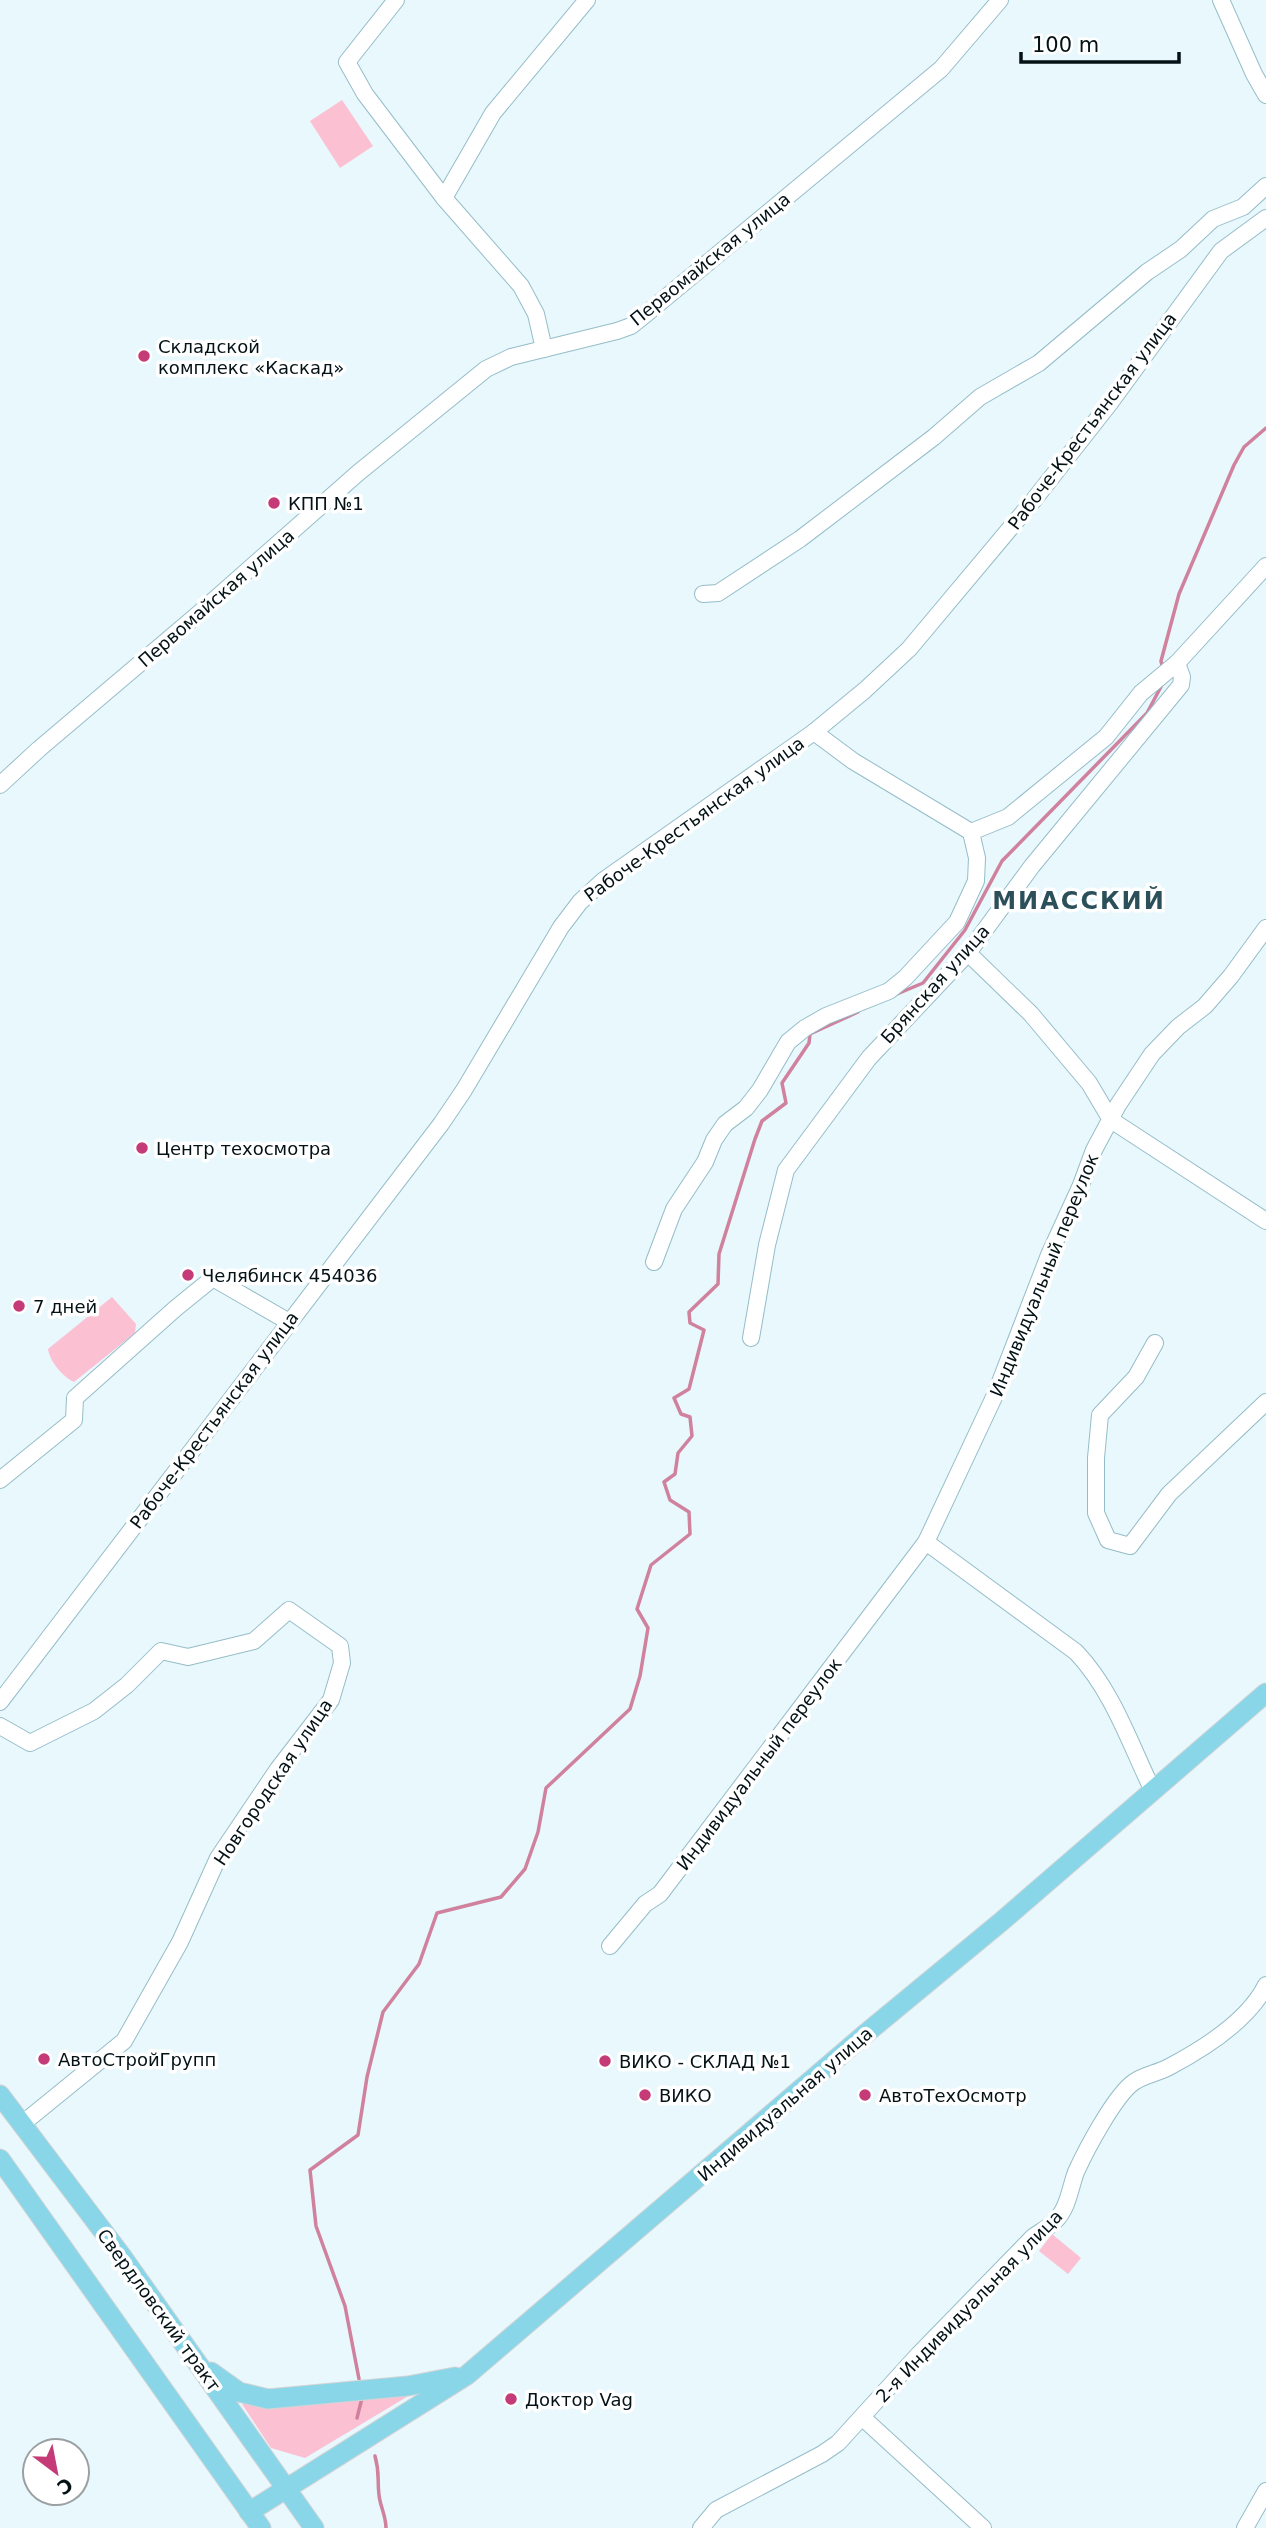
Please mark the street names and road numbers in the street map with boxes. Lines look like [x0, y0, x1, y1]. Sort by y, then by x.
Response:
street label: Первомайская улица [626, 188, 794, 330]
street label: Рабоче-Крестьянская улица [1003, 308, 1181, 534]
street label: Первомайская улица [134, 525, 298, 671]
street label: Рабоче-Крестьянская улица [580, 732, 808, 906]
street label: Брянская улица [876, 921, 994, 1047]
street label: Индивидуальный переулок [985, 1150, 1103, 1400]
street label: Рабоче-Крестьянская улица [125, 1307, 303, 1533]
street label: Индивидуальный переулок [672, 1653, 846, 1874]
street label: Новгородская улица [209, 1695, 337, 1869]
street label: Индивидуальная улица [693, 2022, 877, 2186]
street label: 2-я Индивидуальная улица [872, 2206, 1066, 2406]
street label: Свердловский тракт [93, 2225, 225, 2395]

